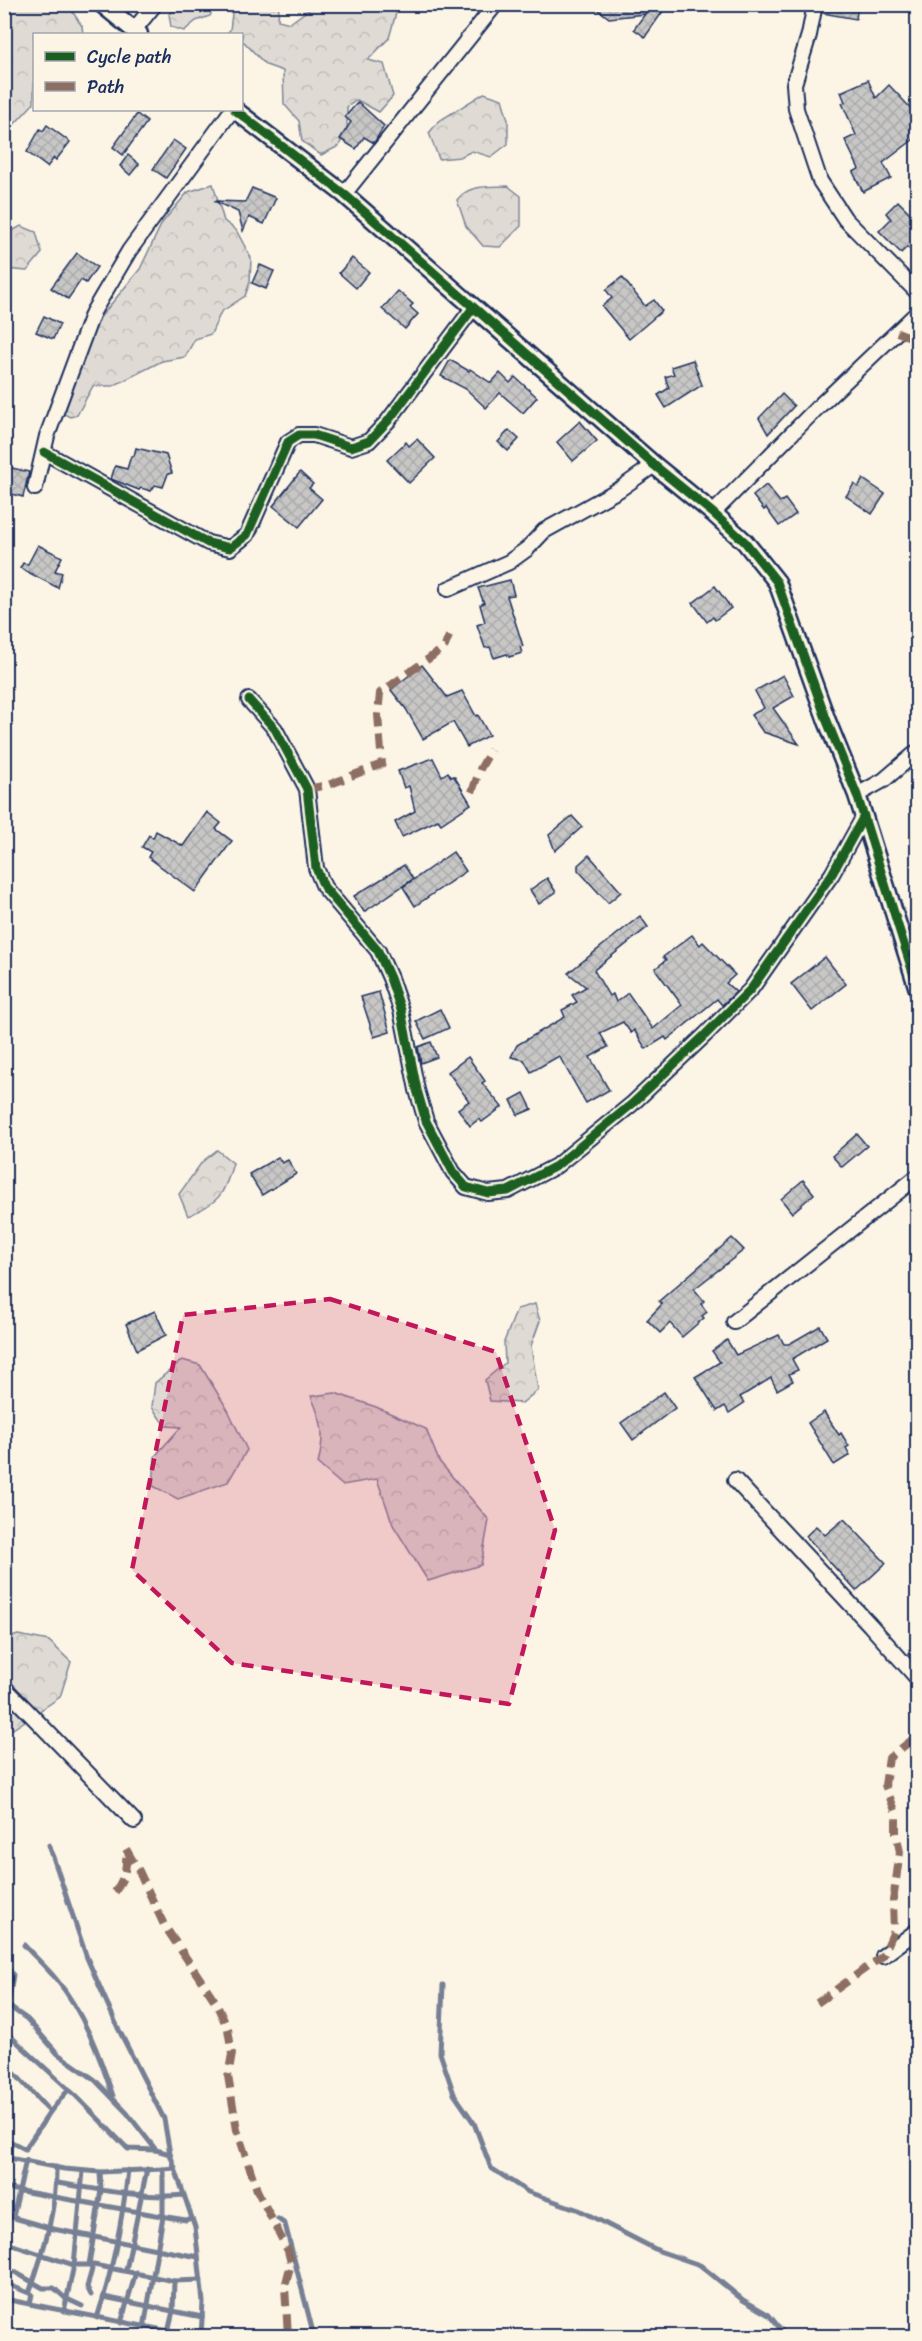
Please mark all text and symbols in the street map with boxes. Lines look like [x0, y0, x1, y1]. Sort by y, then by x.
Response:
legend [33, 33, 243, 111]
text: Cycle path [87, 41, 171, 73]
text: Path [87, 71, 124, 103]

